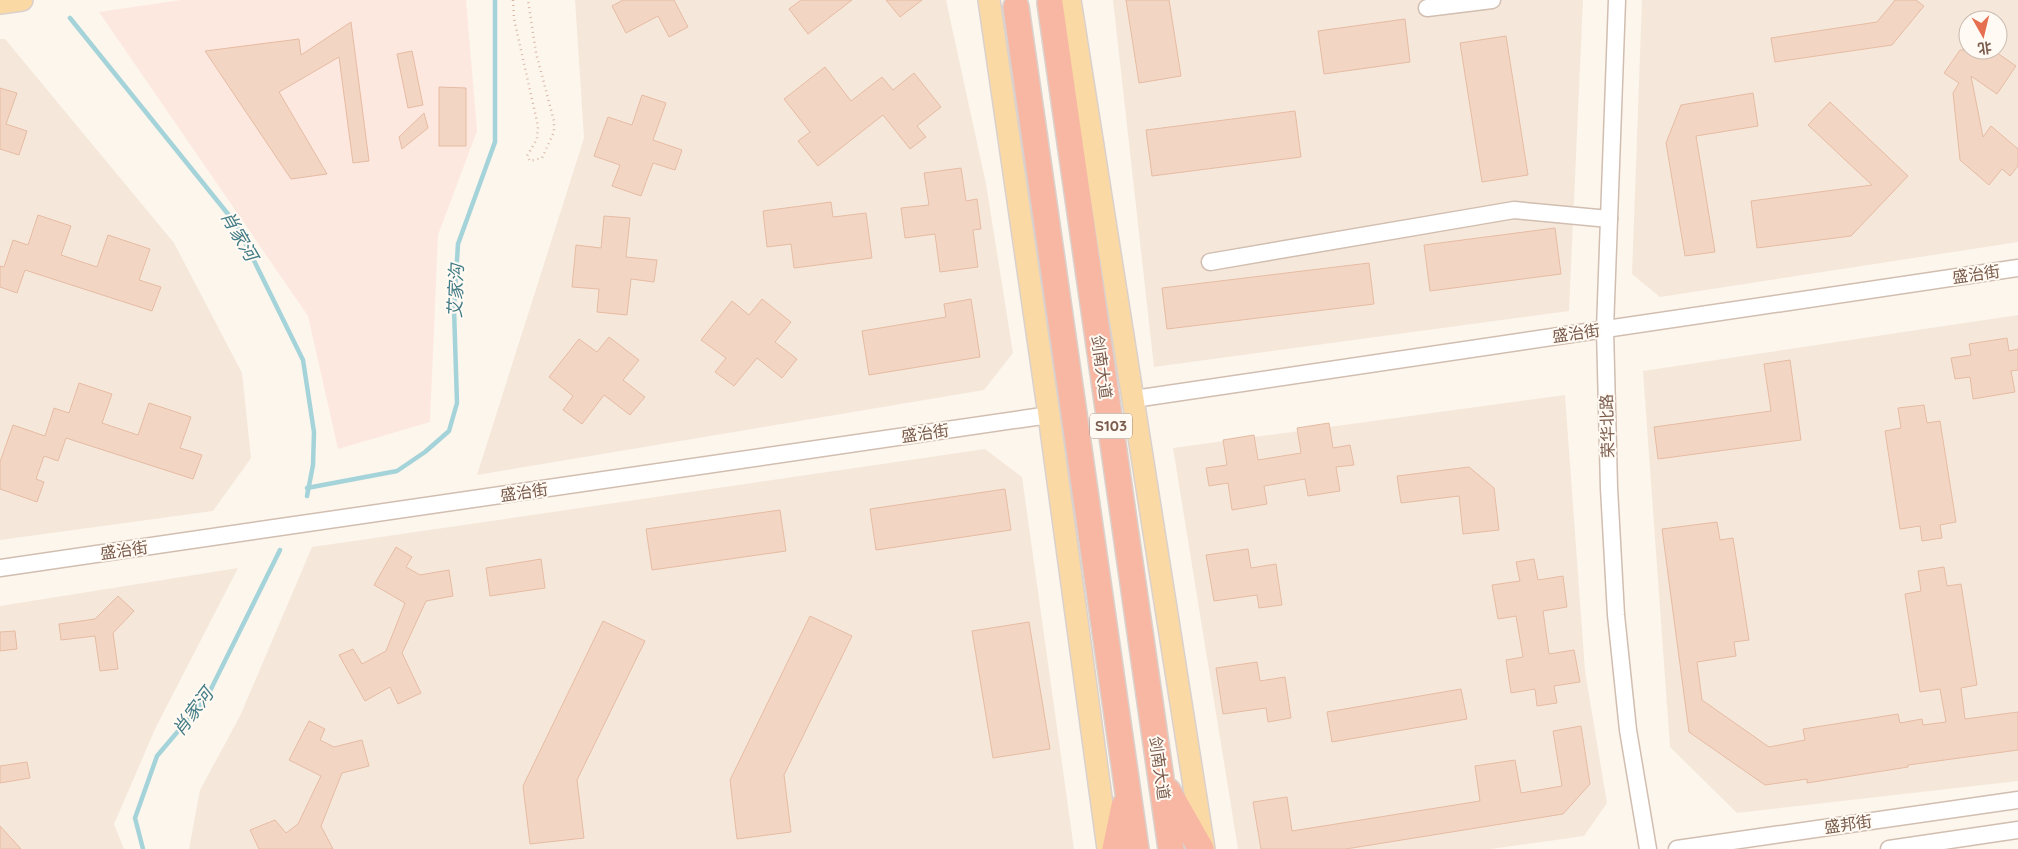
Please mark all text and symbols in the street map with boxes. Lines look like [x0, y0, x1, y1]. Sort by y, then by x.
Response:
north arrow [1958, 10, 2008, 60]
text: 北 [1977, 38, 1993, 58]
water label: 肖家河 [216, 207, 264, 267]
street label: 盛治街 [1951, 261, 2001, 287]
water label: 艾家沟 [443, 262, 468, 318]
street label: 盛治街 [1551, 320, 1601, 346]
street label: 剑南大道 [1088, 334, 1116, 400]
street label: 荣华北路 [1596, 394, 1618, 458]
road number: S103 [1090, 414, 1132, 438]
street label: 盛治街 [900, 420, 950, 446]
street label: 盛治街 [499, 479, 549, 505]
street label: 盛治街 [99, 537, 149, 563]
water label: 肖家河 [167, 681, 220, 740]
street label: 剑南大道 [1146, 735, 1174, 801]
street label: 盛邦街 [1823, 811, 1873, 837]

